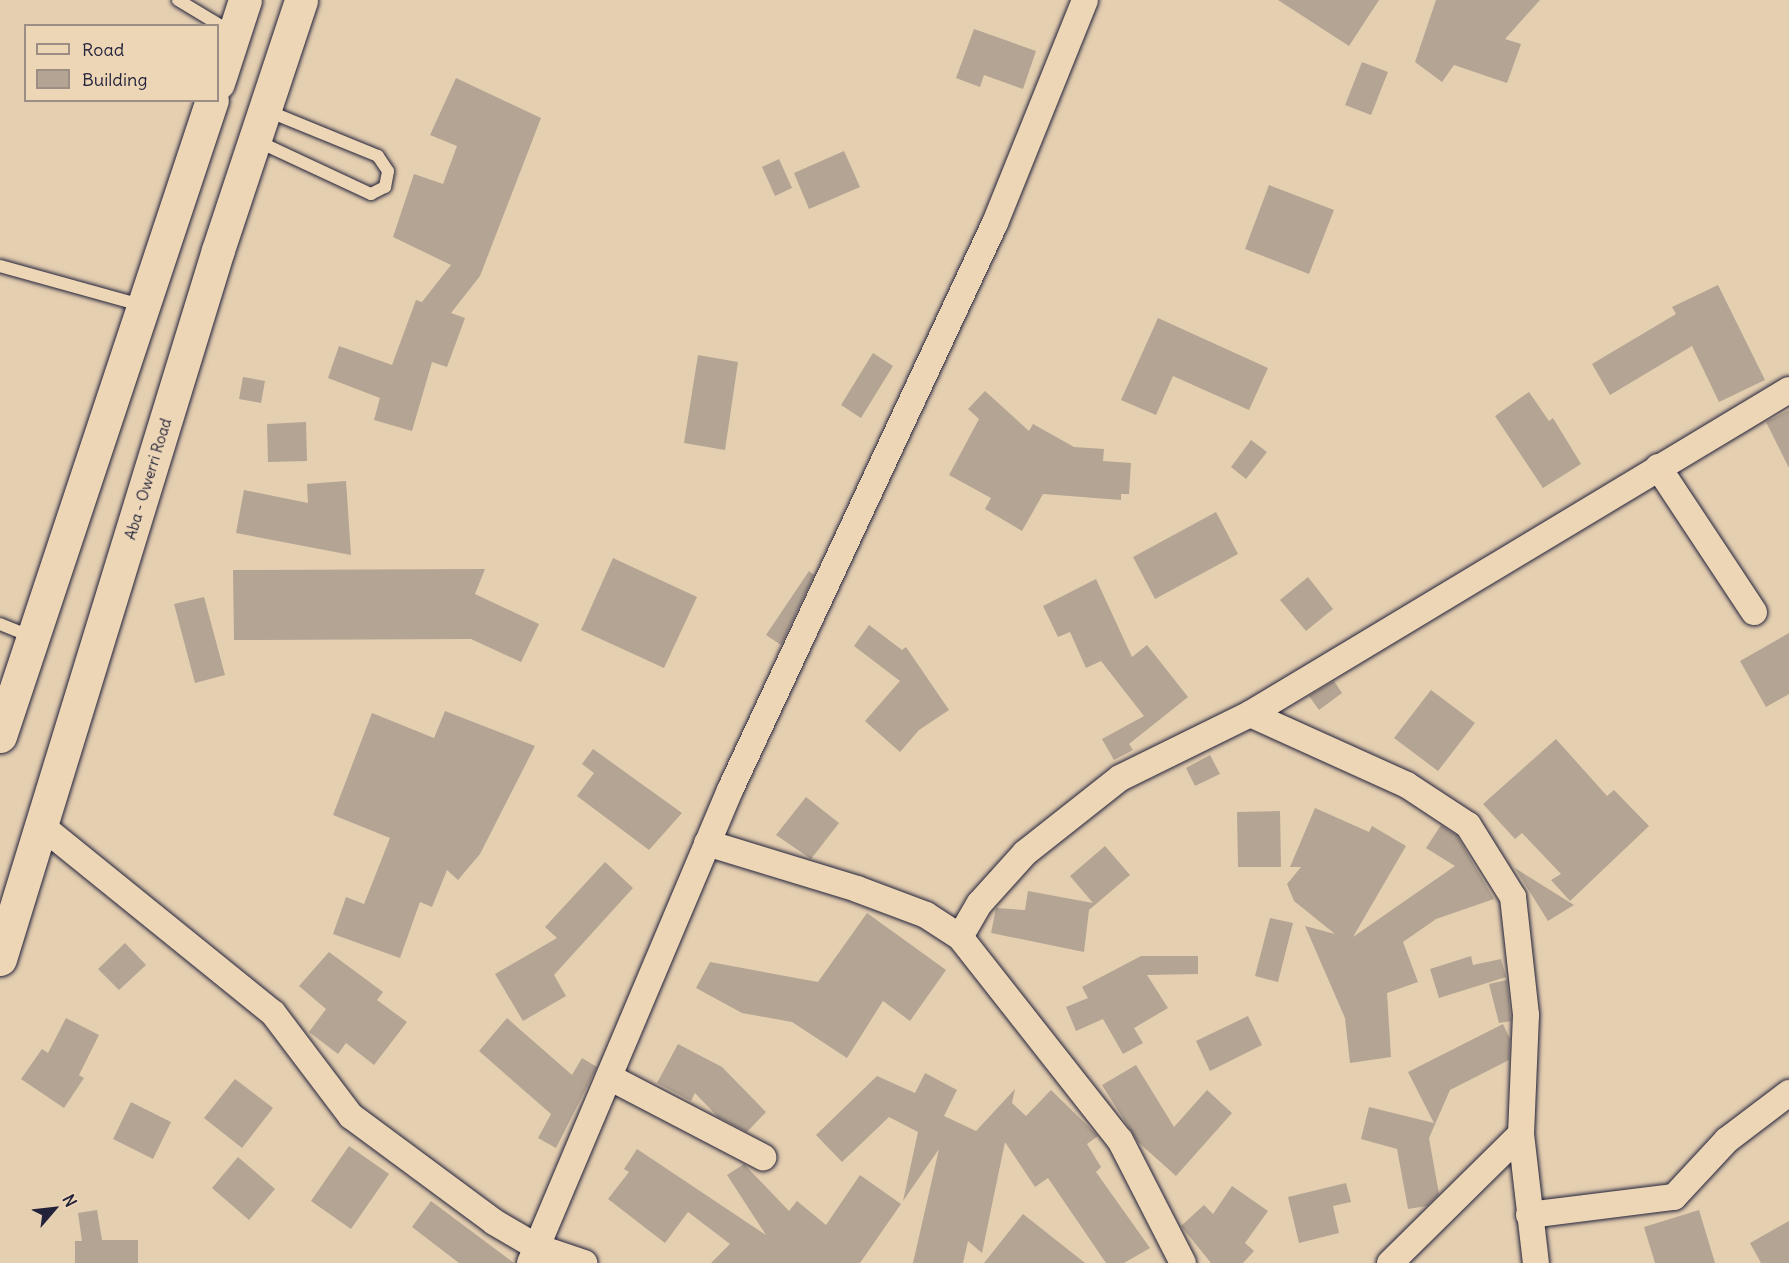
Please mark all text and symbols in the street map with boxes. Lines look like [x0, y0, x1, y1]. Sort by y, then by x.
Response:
legend [24, 24, 219, 102]
text: Road [82, 38, 124, 61]
text: Building [82, 68, 147, 91]
street label: Aba - Owerri Road [121, 416, 175, 542]
north arrow [24, 1179, 84, 1239]
text: N [58, 1191, 81, 1210]

